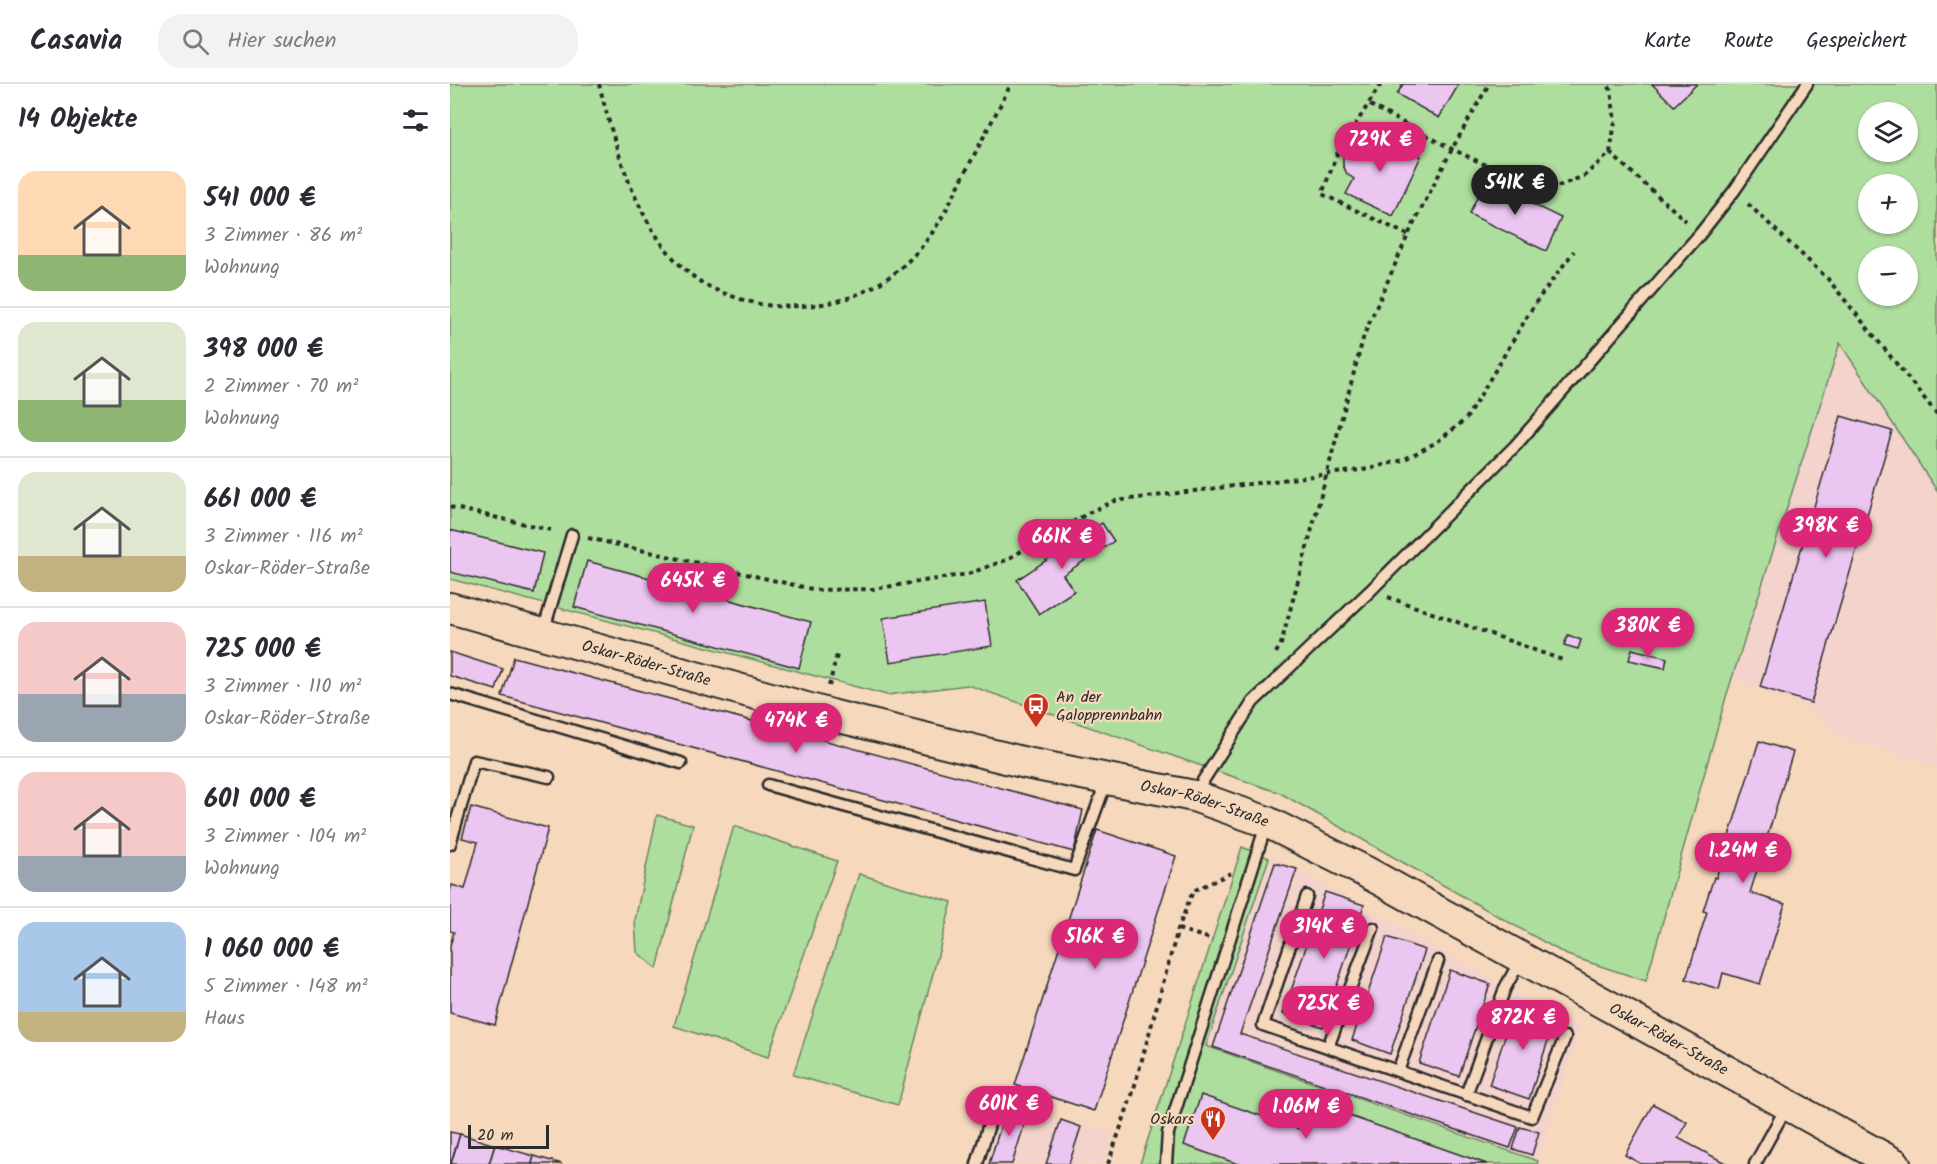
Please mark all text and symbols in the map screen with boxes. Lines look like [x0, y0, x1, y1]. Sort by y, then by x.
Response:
search box [158, 14, 578, 68]
text: Casavia [30, 19, 122, 64]
text: Hier suchen [227, 24, 336, 59]
icon: search [179, 25, 212, 58]
text: Karte [1644, 25, 1691, 58]
text: Route [1724, 25, 1773, 58]
text: Gespeichert [1806, 25, 1907, 58]
text: 14 Objekte [18, 99, 138, 141]
map controls [1858, 102, 1918, 306]
button: layers [1858, 102, 1918, 162]
icon: filters [399, 104, 432, 137]
pin: 729K € [1331, 122, 1429, 173]
text: 729K € [1348, 125, 1412, 157]
pin: 541K € [1466, 165, 1564, 216]
text: 541K € [1485, 168, 1545, 200]
button: + [1858, 174, 1918, 234]
text: 541 000 € [204, 178, 316, 220]
icon: home [66, 195, 138, 267]
text: 3 Zimmer · 86 m² [204, 220, 362, 252]
button: − [1858, 246, 1918, 306]
text: Wohnung [204, 252, 280, 284]
text: 398 000 € [204, 329, 323, 371]
icon: home [66, 346, 138, 418]
text: 2 Zimmer · 70 m² [204, 371, 358, 403]
text: Wohnung [204, 403, 280, 435]
text: 661 000 € [204, 479, 317, 521]
icon: home [66, 496, 138, 568]
pin: 398K € [1777, 508, 1875, 559]
text: 398K € [1793, 511, 1859, 543]
pin: 661K € [1013, 519, 1111, 570]
text: 3 Zimmer · 116 m² [204, 521, 363, 553]
text: 661K € [1032, 522, 1092, 554]
text: Oskar-Röder-Straße [204, 553, 370, 585]
pin: 645K € [644, 563, 742, 614]
text: 645K € [661, 566, 725, 598]
pin: 380K € [1599, 608, 1697, 659]
text: 380K € [1615, 611, 1681, 643]
text: 725 000 € [204, 629, 321, 671]
street label: Oskar-Röder-Straße [579, 633, 714, 693]
icon: home [66, 646, 138, 718]
text: 3 Zimmer · 110 m² [204, 671, 362, 703]
place label: An der Galopprennbahn [1056, 685, 1162, 728]
bus stop icon: An der Galopprennbahn [1021, 691, 1051, 729]
text: Oskar-Röder-Straße [204, 703, 370, 735]
pin: 474K € [747, 703, 845, 754]
text: 474K € [764, 706, 828, 738]
street label: Oskar-Röder-Straße [1138, 773, 1272, 834]
text: 601 000 € [204, 779, 316, 821]
icon: home [66, 796, 138, 868]
text: 3 Zimmer · 104 m² [204, 821, 366, 853]
pin: 1.24M € [1688, 833, 1798, 884]
text: 1.24M € [1709, 836, 1777, 868]
text: Wohnung [204, 853, 280, 885]
pin: 314K € [1275, 909, 1373, 960]
text: 314K € [1294, 912, 1354, 944]
pin: 516K € [1046, 919, 1144, 970]
text: 516K € [1065, 922, 1125, 954]
text: 1 060 000 € [204, 929, 339, 971]
icon: home [66, 946, 138, 1018]
text: 5 Zimmer · 148 m² [204, 971, 368, 1003]
pin: 725K € [1279, 986, 1377, 1037]
text: 725K € [1296, 989, 1360, 1021]
street label: Oskar-Röder-Straße [1605, 996, 1733, 1082]
pin: 872K € [1474, 1000, 1572, 1051]
text: Haus [204, 1003, 245, 1035]
text: 872K € [1490, 1003, 1556, 1035]
pin: 601K € [960, 1086, 1058, 1137]
text: 601K € [979, 1089, 1039, 1121]
pin: 1.06M € [1251, 1089, 1361, 1140]
text: 1.06M € [1272, 1092, 1340, 1124]
restaurant icon: Oskars [1198, 1104, 1228, 1142]
place label: Oskars [1150, 1107, 1194, 1132]
scale bar [468, 1122, 549, 1150]
text: 20 m [477, 1123, 513, 1148]

